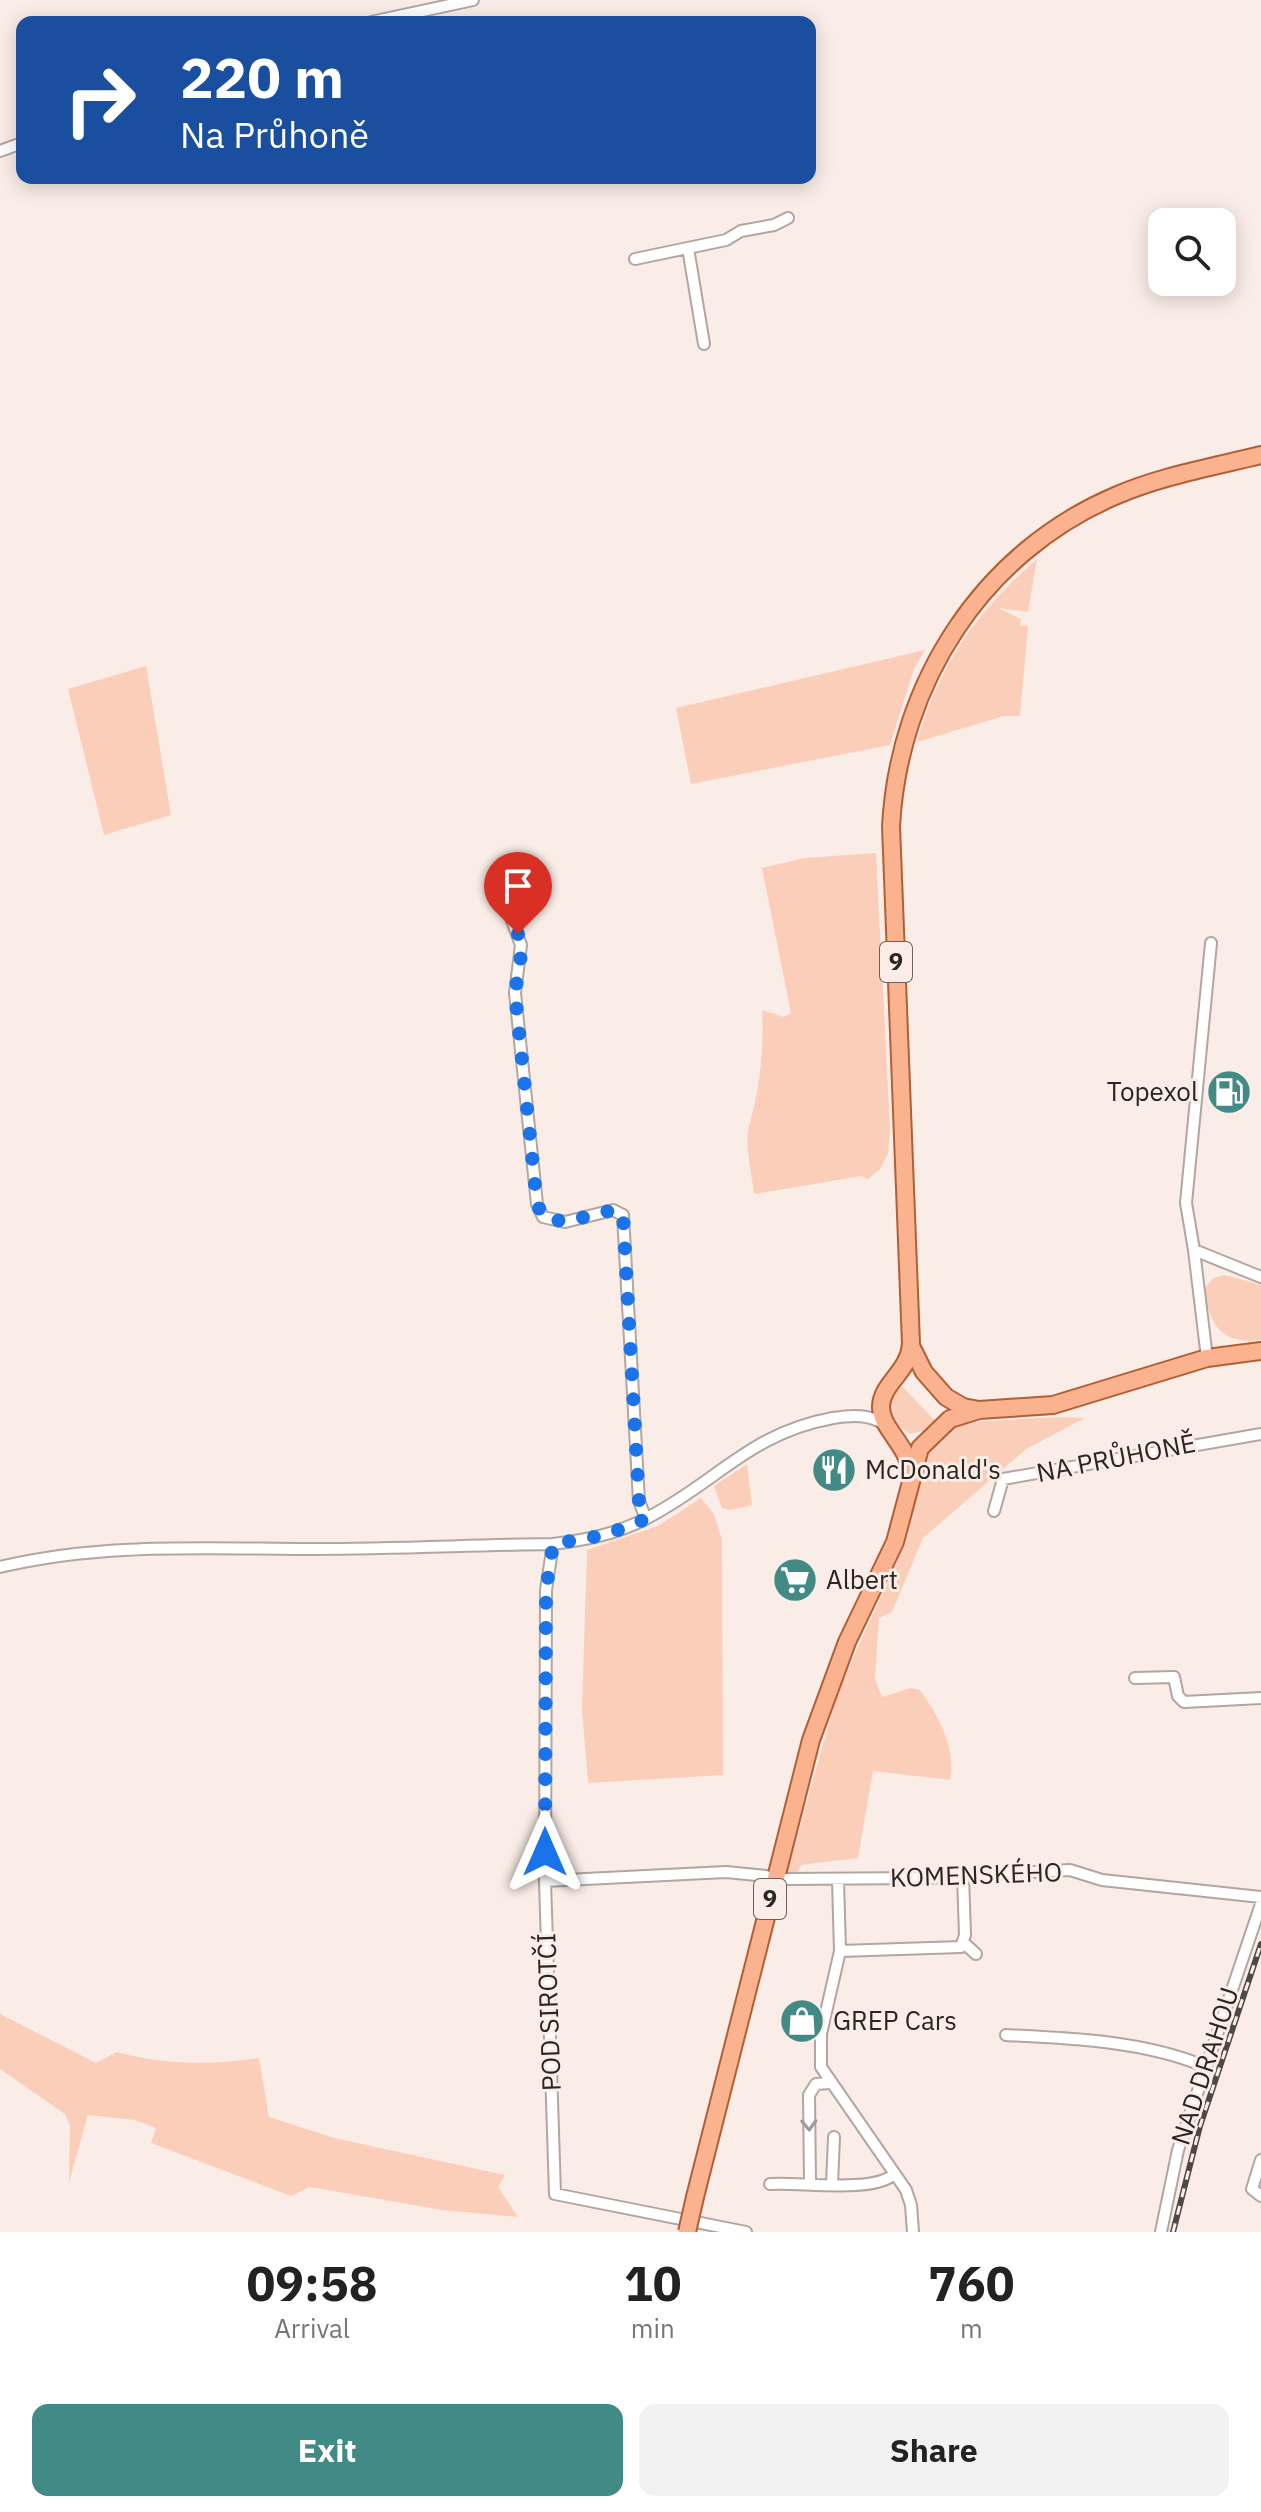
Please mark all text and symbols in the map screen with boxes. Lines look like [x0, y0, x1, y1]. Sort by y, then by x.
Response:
text: 220 m [180, 41, 344, 113]
icon: right [48, 48, 152, 152]
text: Na Průhoně [180, 111, 369, 158]
map controls [1148, 208, 1236, 296]
button: search [1148, 208, 1236, 296]
pin [484, 852, 552, 934]
icon: arrive [496, 864, 540, 908]
road number: 9 [880, 942, 912, 982]
fuel station icon: Topexol [1205, 1068, 1253, 1116]
place label: Topexol [1107, 1074, 1198, 1108]
street label: NA PRŮHONĚ [1033, 1425, 1198, 1489]
restaurant icon: McDonald's [810, 1446, 858, 1494]
place label: McDonald's [865, 1452, 1001, 1486]
supermarket icon: Albert [771, 1556, 819, 1604]
place label: Albert [826, 1562, 898, 1596]
position arrow [503, 1810, 587, 1894]
street label: KOMENSKÉHO [889, 1854, 1063, 1894]
road number: 9 [754, 1879, 786, 1919]
street label: POD SIROTČÍ [528, 1932, 568, 2092]
street label: NAD DRAHOU [1163, 1983, 1246, 2149]
shop icon: GREP Cars [778, 1997, 826, 2045]
place label: GREP Cars [833, 2003, 957, 2037]
one-way arrow [800, 2119, 817, 2132]
text: 09:58 [246, 2252, 378, 2314]
text: 10 [624, 2252, 682, 2314]
text: 760 [928, 2252, 1015, 2314]
text: Arrival [274, 2311, 350, 2345]
text: min [631, 2311, 675, 2345]
text: m [960, 2311, 983, 2345]
button: Exit [32, 2404, 623, 2496]
button: Share [639, 2404, 1229, 2496]

